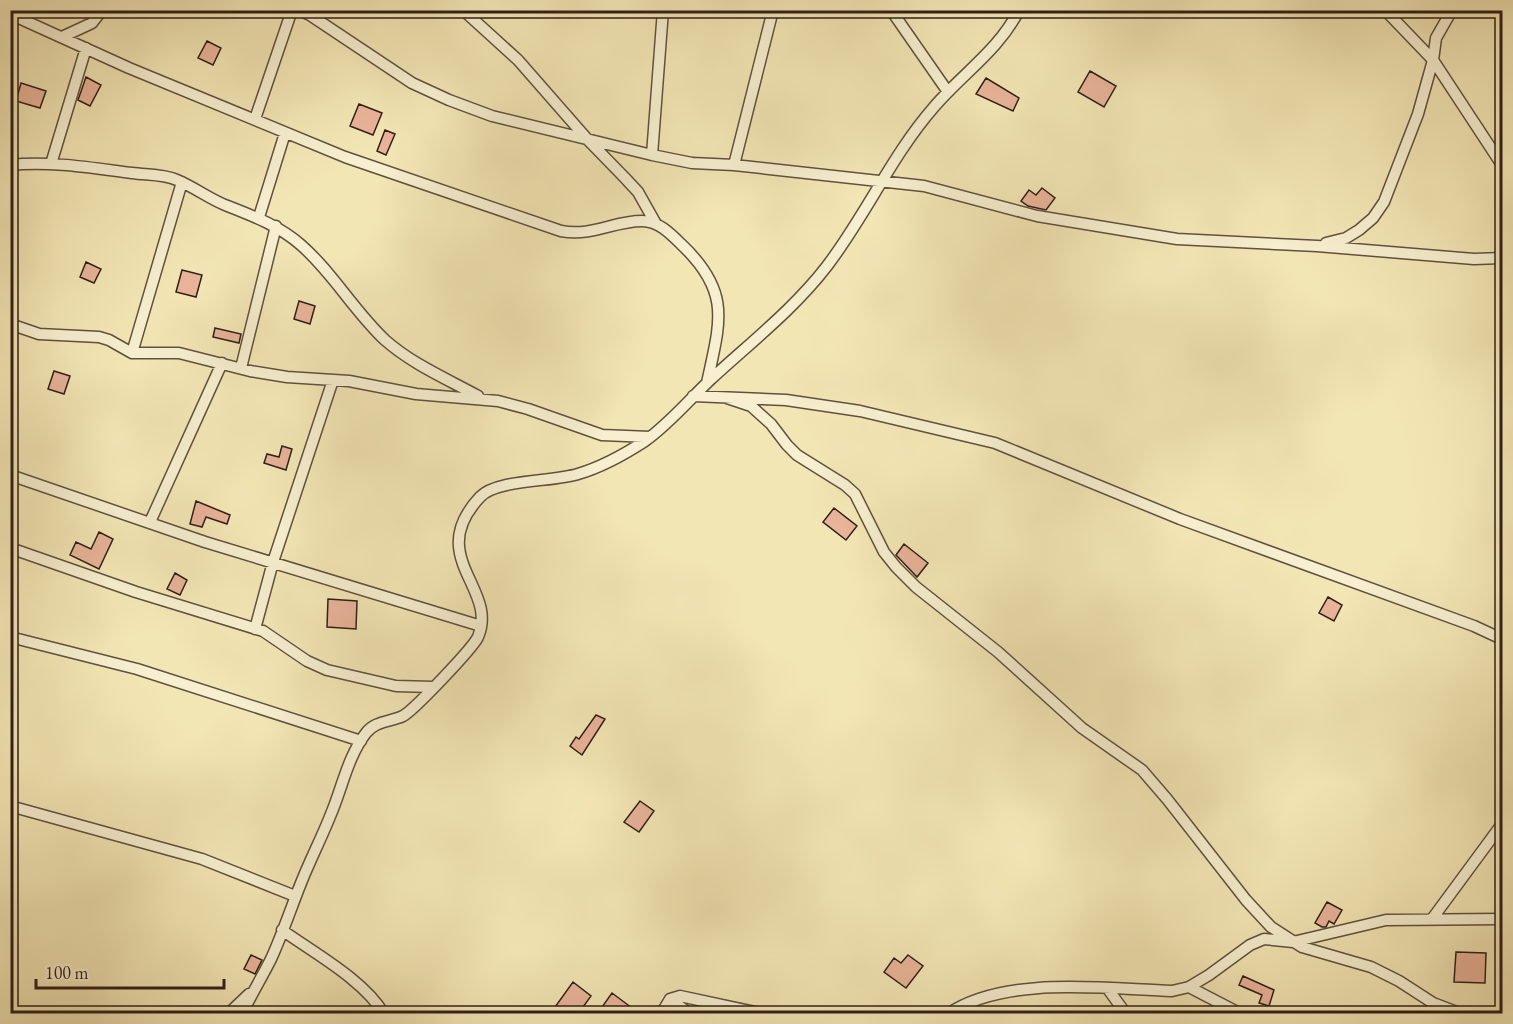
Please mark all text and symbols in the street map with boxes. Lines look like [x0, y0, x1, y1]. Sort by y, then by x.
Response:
scale bar [36, 952, 224, 990]
text: 100 m [45, 961, 89, 984]

